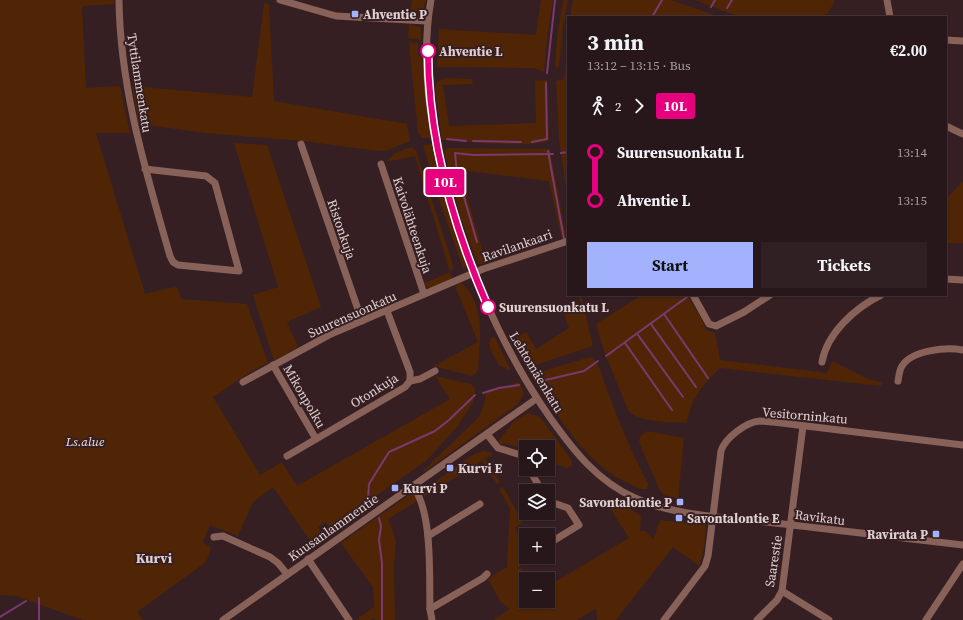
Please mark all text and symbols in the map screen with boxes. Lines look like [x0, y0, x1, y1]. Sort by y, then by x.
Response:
place label: Ahventie P [363, 6, 427, 23]
marker: Ahventie P [350, 9, 360, 19]
text: 3 min [587, 27, 644, 57]
street label: Tyttilammenkatu [123, 32, 156, 134]
text: €2.00 [890, 40, 927, 61]
marker: Ahventie L [420, 43, 436, 59]
place label: Ahventie L [439, 43, 503, 60]
text: 13:12 – 13:15 · Bus [587, 57, 691, 74]
icon: walk [587, 95, 609, 117]
icon: forward [628, 95, 650, 117]
text: 10L [664, 96, 687, 116]
text: 2 [615, 98, 622, 115]
text: Suurensuonkatu L [617, 142, 744, 163]
text: 13:14 [897, 144, 927, 161]
line badge: 10L [422, 169, 468, 195]
text: 10L [433, 172, 457, 192]
street label: Kaivolähteenkuja [389, 175, 436, 276]
text: Ahventie L [617, 190, 690, 211]
text: 13:15 [897, 192, 927, 209]
street label: Ristonkuja [323, 197, 360, 262]
street label: Ravilankaari [480, 225, 555, 265]
button: Start [587, 242, 753, 288]
button: Tickets [761, 242, 927, 288]
street label: Suurensuonkatu [305, 287, 400, 342]
marker: Suurensuonkatu L [480, 299, 496, 315]
place label: Suurensuonkatu L [499, 299, 609, 316]
street label: Lehtomäenkatu [506, 329, 568, 416]
street label: Mikonpolku [280, 362, 330, 431]
street label: Otonkuja [347, 369, 402, 412]
street label: Vesitorninkatu [761, 403, 849, 428]
park label: Ls.alue [65, 433, 105, 450]
map controls [519, 440, 555, 608]
button: locate [519, 440, 555, 476]
place label: Kurvi E [458, 460, 502, 477]
marker: Kurvi E [445, 463, 455, 473]
place label: Kurvi P [403, 480, 447, 497]
marker: Kurvi P [390, 483, 400, 493]
button: layers [519, 484, 555, 520]
street label: Kuusanlammentie [285, 490, 382, 565]
place label: Savontalontie P [579, 494, 672, 511]
marker: Savontalontie P [675, 497, 685, 507]
street label: Ravikatu [794, 506, 847, 529]
place label: Savontalontie E [687, 510, 780, 527]
marker: Savontalontie E [674, 513, 684, 523]
place label: Ravirata P [867, 526, 928, 543]
button: + [519, 528, 555, 564]
marker: Ravirata P [931, 529, 941, 539]
street label: Saarestie [761, 534, 786, 588]
district label: Kurvi [136, 548, 173, 568]
button: − [519, 572, 555, 608]

